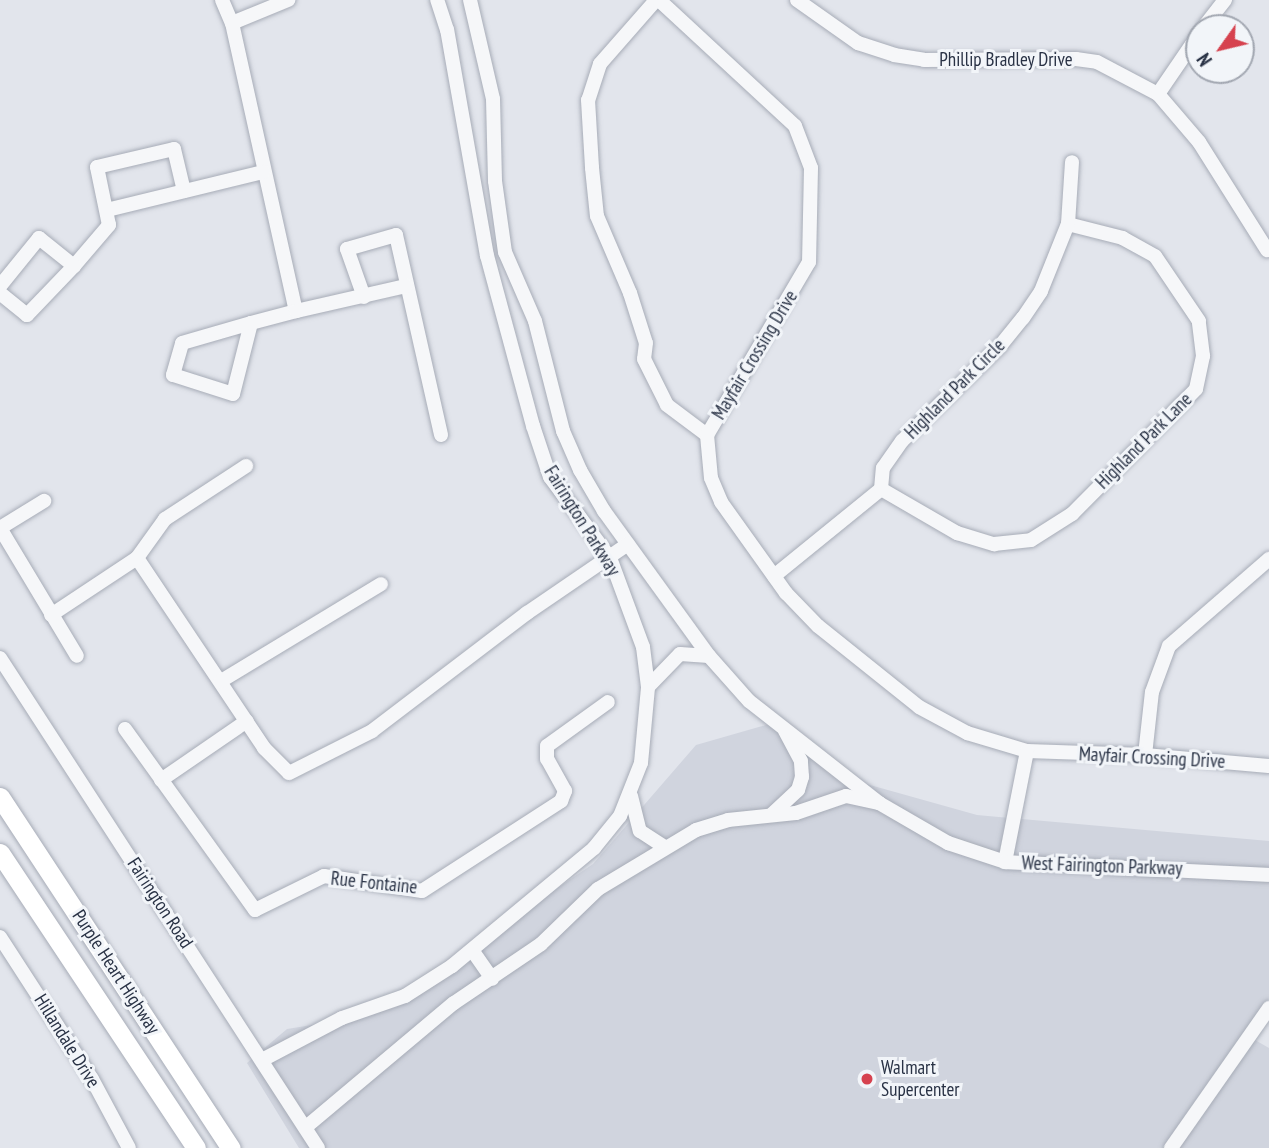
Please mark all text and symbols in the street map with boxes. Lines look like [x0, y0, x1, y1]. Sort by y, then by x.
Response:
north arrow [1185, 14, 1255, 84]
street label: Phillip Bradley Drive [939, 49, 1073, 71]
text: N [1191, 49, 1217, 71]
street label: Mayfair Crossing Drive [707, 286, 803, 424]
street label: Highland Park Circle [900, 334, 1010, 444]
street label: Highland Park Lane [1091, 388, 1197, 494]
street label: Fairington Parkway [539, 462, 625, 580]
street label: Mayfair Crossing Drive [1078, 743, 1226, 773]
street label: West Fairington Parkway [1021, 852, 1183, 880]
street label: Fairington Road [122, 853, 198, 953]
street label: Rue Fontaine [330, 867, 418, 899]
street label: Purple Heart Highway [67, 906, 165, 1038]
street label: Hillandale Drive [29, 990, 105, 1092]
place label: Walmart Supercenter [881, 1057, 959, 1101]
marker: Walmart Supercenter [859, 1071, 875, 1087]

